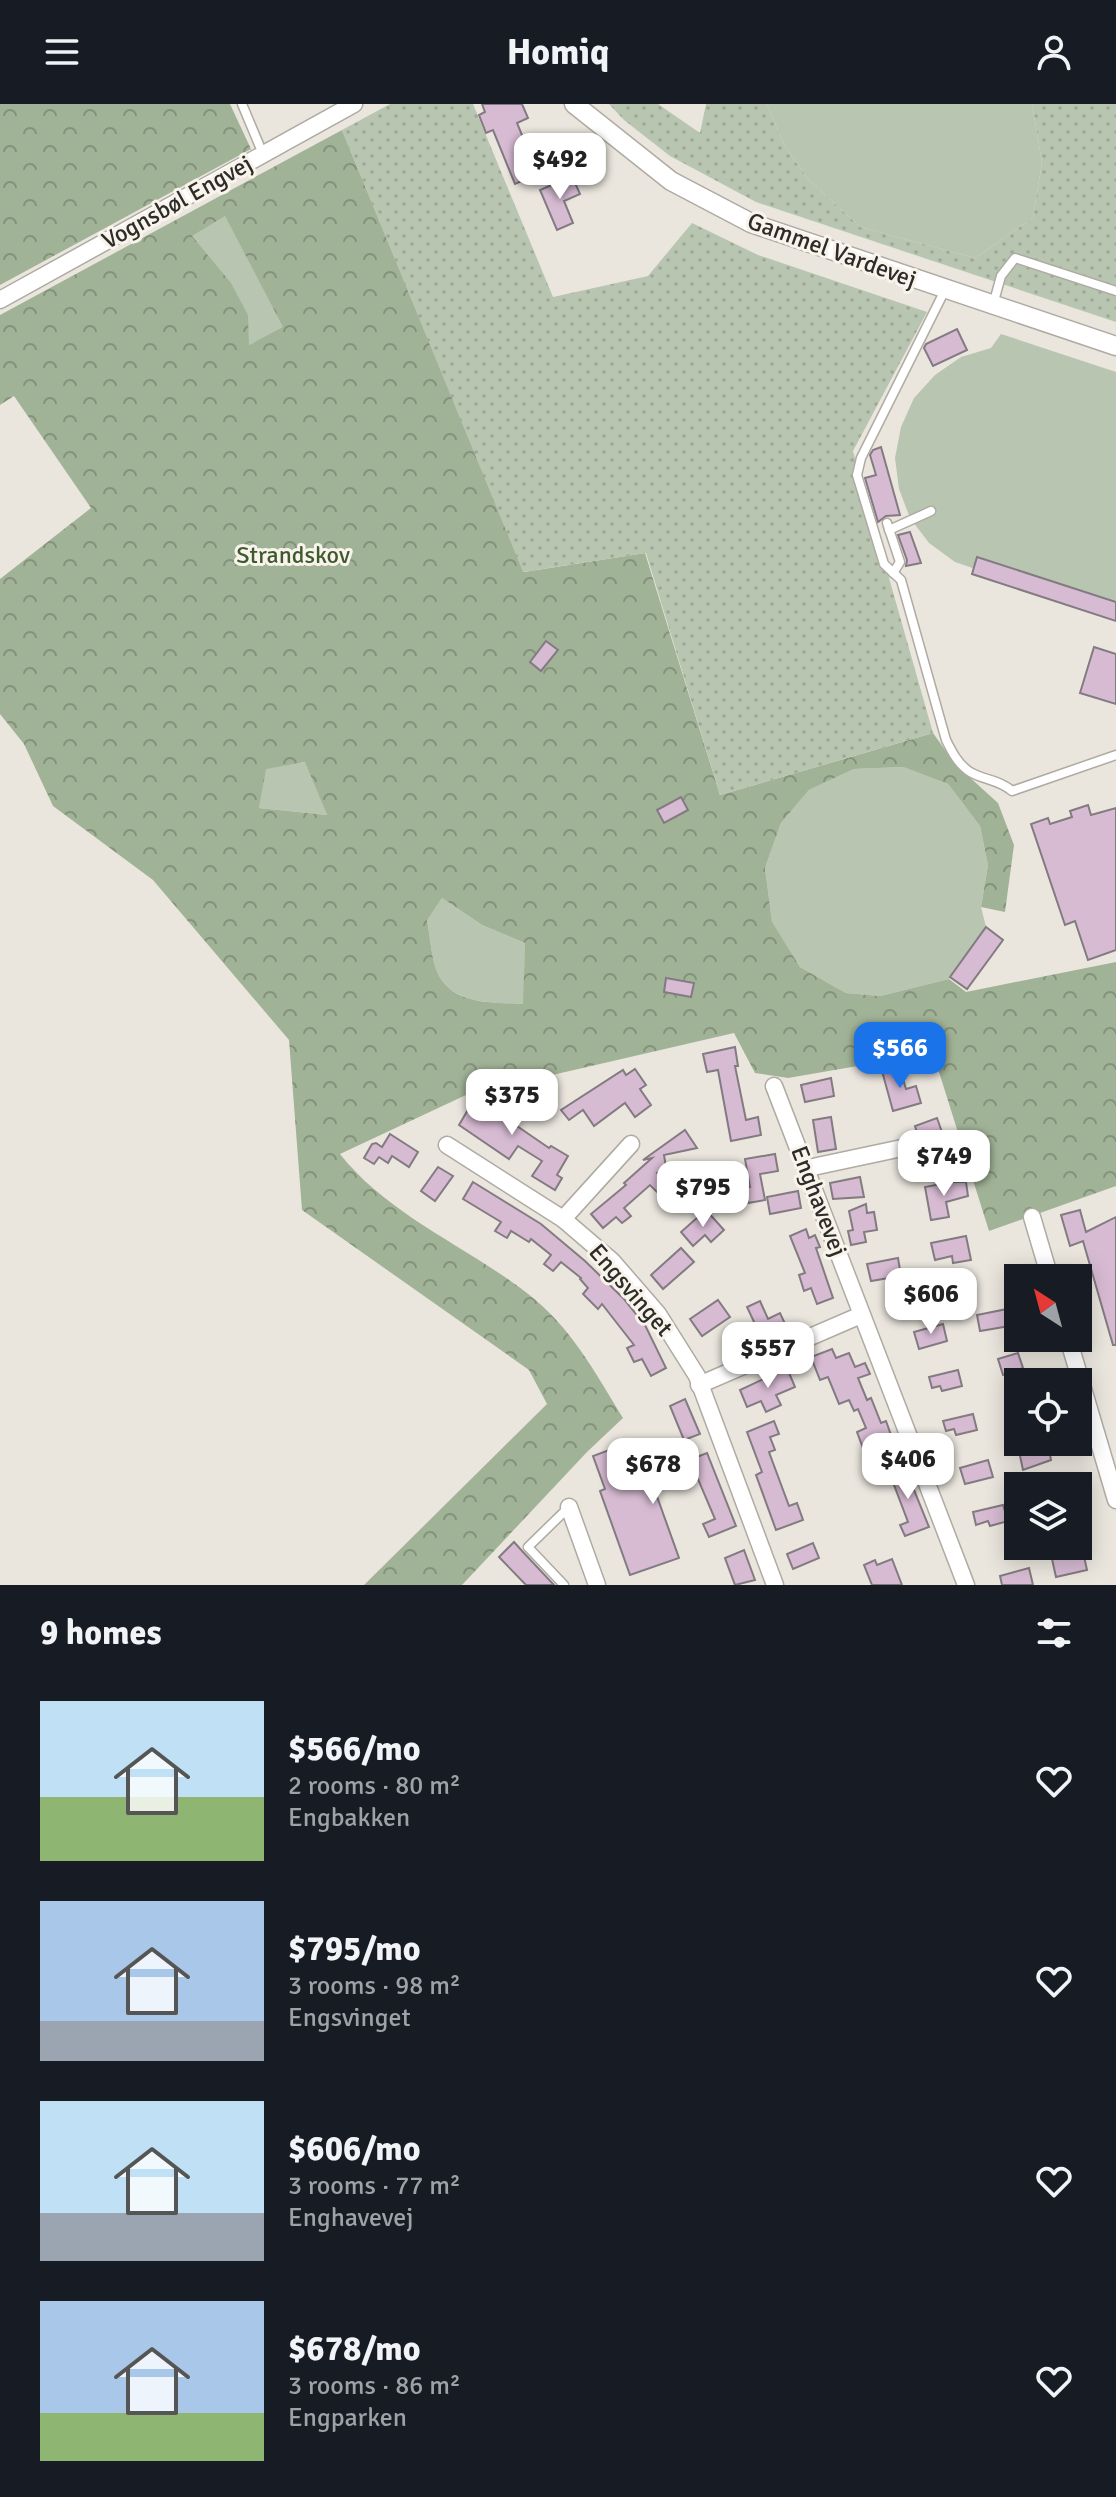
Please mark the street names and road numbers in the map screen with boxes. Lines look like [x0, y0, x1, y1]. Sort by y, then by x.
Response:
street label: Vognsbøl Engvej [96, 148, 258, 256]
street label: Gammel Vardevej [743, 206, 921, 294]
street label: Enghavevej [784, 1142, 854, 1260]
street label: Engsvinget [583, 1237, 679, 1343]

